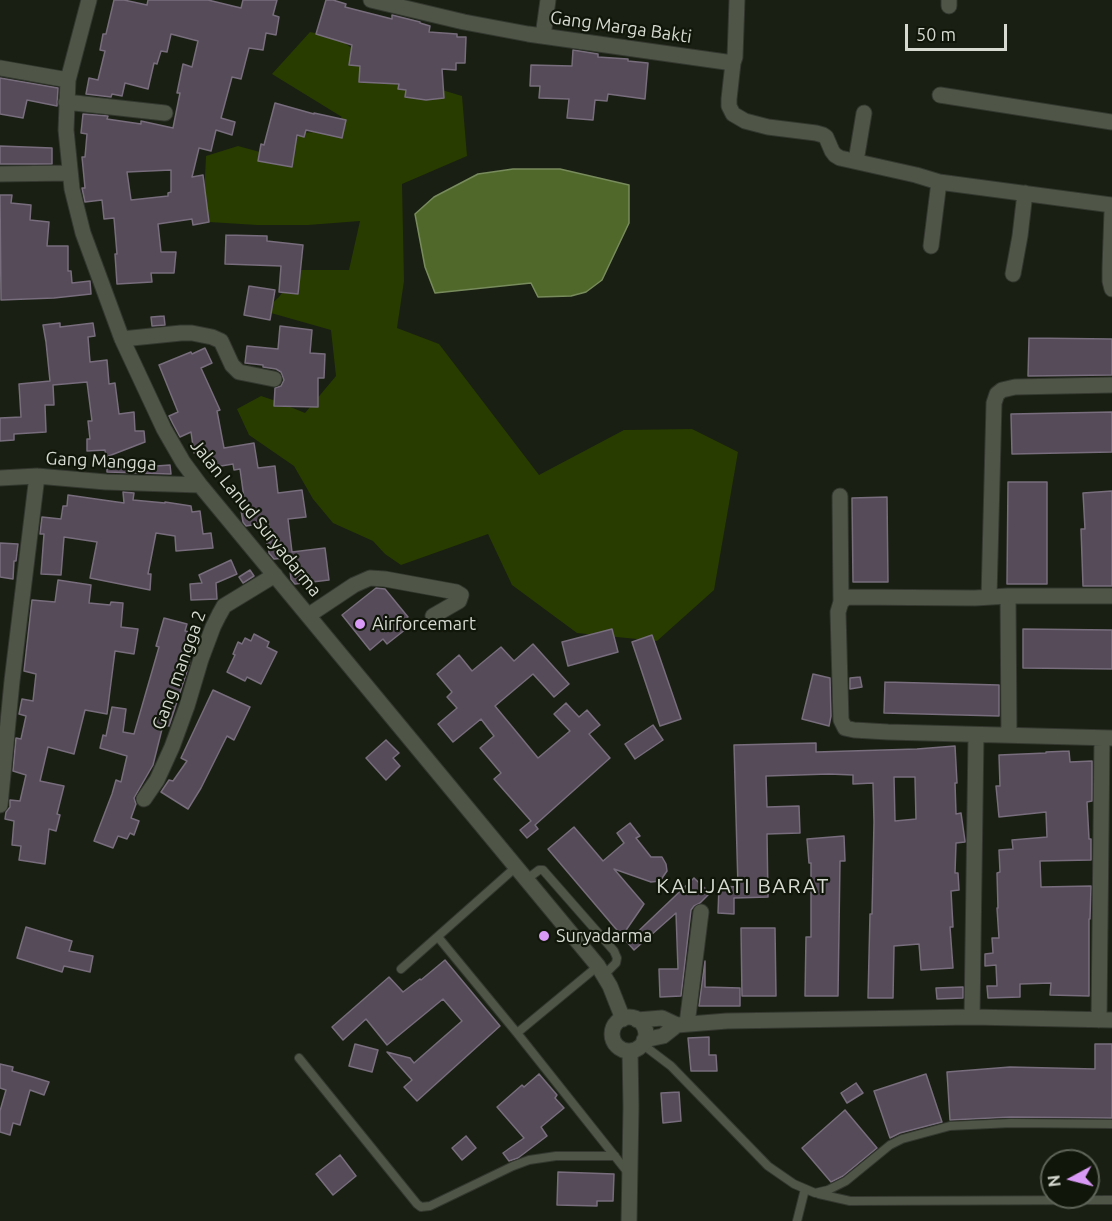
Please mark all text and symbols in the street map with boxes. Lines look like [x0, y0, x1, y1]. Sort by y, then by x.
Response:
street label: Gang Marga Bakti [549, 6, 693, 48]
scale bar [908, 12, 1010, 50]
text: 50 m [916, 24, 956, 44]
street label: Jalan Lanud Suryadarma [186, 435, 326, 601]
street label: Gang Mangga [45, 447, 157, 475]
street label: Gang mangga 2 [147, 607, 211, 733]
place label: Airforcemart [372, 613, 476, 635]
marker: Airforcemart [353, 617, 367, 631]
district label: KALIJATI BARAT [656, 873, 830, 899]
place label: Suryadarma [556, 925, 652, 947]
marker: Suryadarma [537, 929, 551, 943]
north arrow [1040, 1149, 1100, 1209]
text: N [1044, 1174, 1064, 1188]

